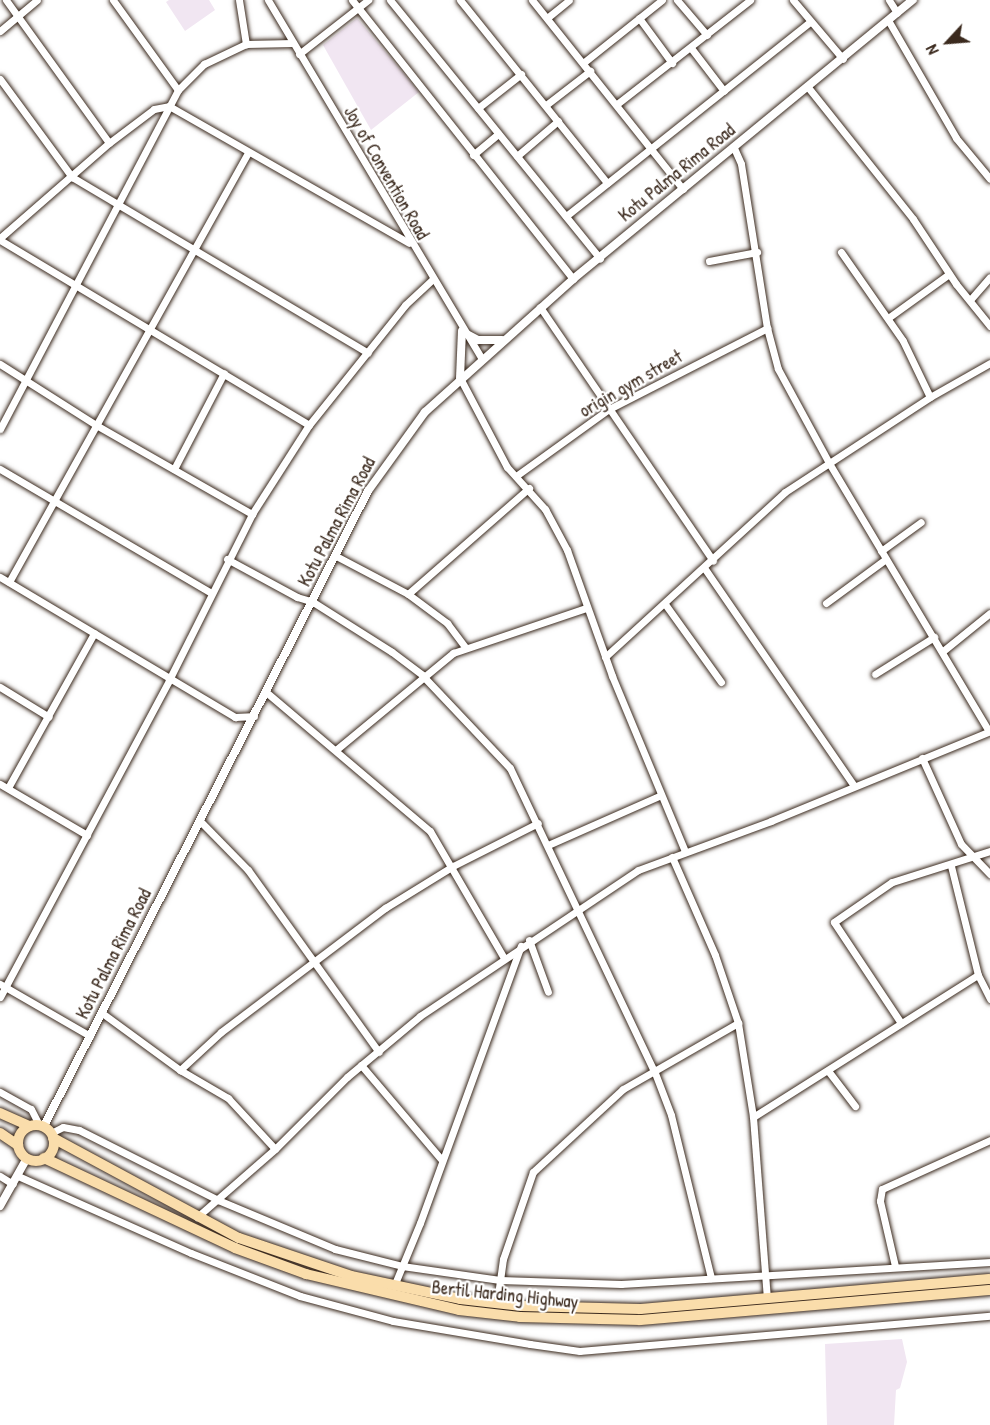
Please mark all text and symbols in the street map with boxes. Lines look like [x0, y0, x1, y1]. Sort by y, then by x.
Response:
north arrow [918, 12, 978, 72]
text: N [920, 41, 944, 59]
street label: Joy of Convention Road [339, 102, 433, 244]
street label: Kotu Palma Rima Road [615, 120, 739, 226]
street label: origin gym street [576, 346, 686, 422]
street label: Kotu Palma Rima Road [294, 454, 380, 590]
street label: Kotu Palma Rima Road [72, 885, 156, 1023]
street label: Bertil Harding Highway [431, 1277, 579, 1313]

